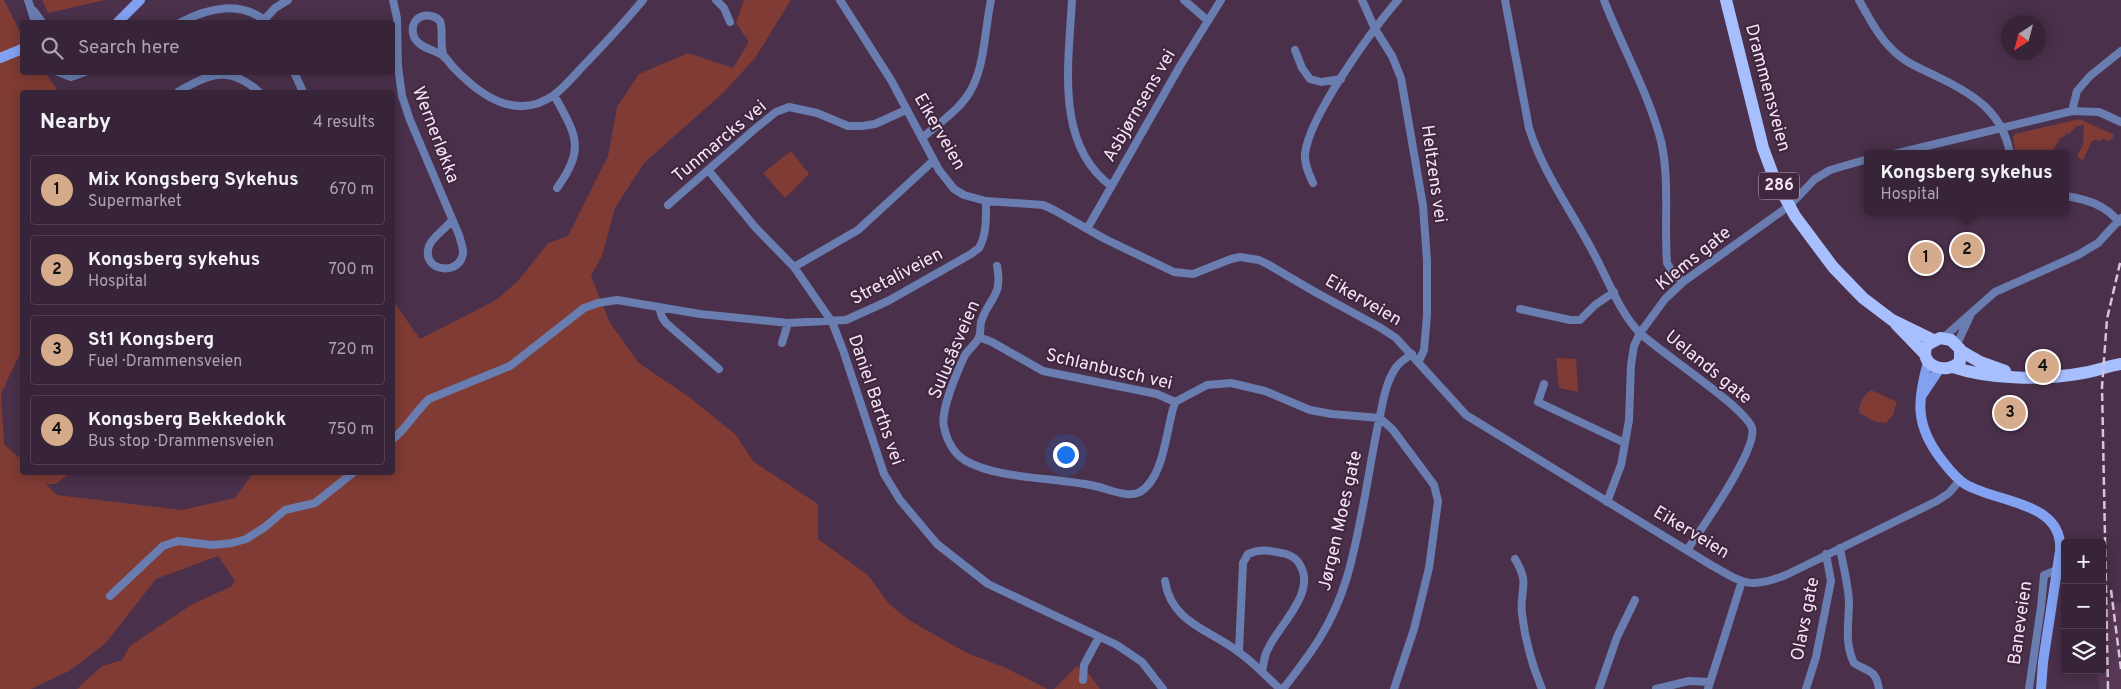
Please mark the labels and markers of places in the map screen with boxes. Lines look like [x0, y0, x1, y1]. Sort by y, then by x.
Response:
pin: 2 [1951, 231, 1983, 269]
pin: 1 [1910, 239, 1942, 277]
pin: 4 [2027, 348, 2059, 386]
pin: 3 [1994, 394, 2026, 432]

